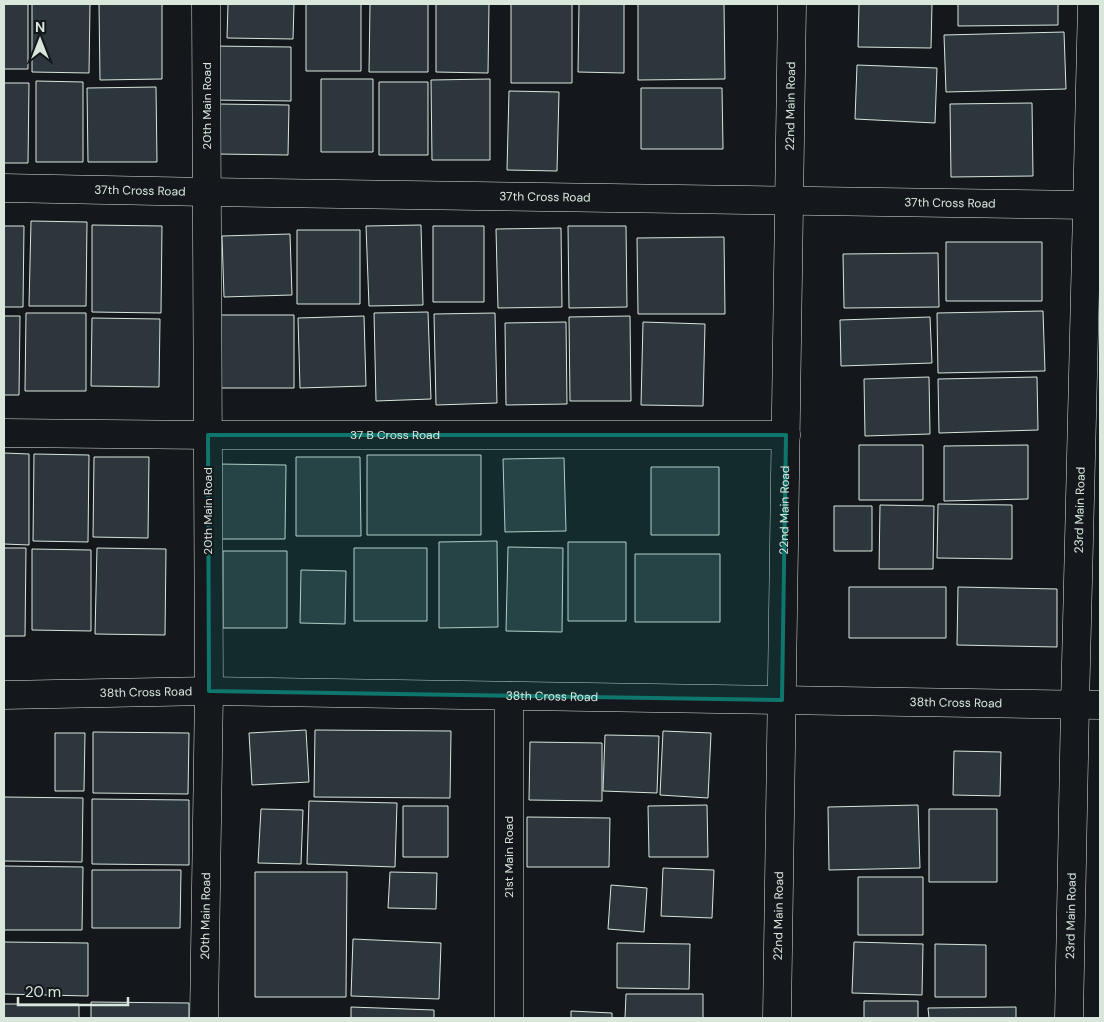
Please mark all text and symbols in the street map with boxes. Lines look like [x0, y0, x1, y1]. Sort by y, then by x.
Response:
north arrow [15, 15, 65, 65]
text: N [35, 18, 45, 36]
street label: 22nd Main Road [782, 61, 799, 151]
street label: 20th Main Road [199, 62, 215, 150]
street label: 37th Cross Road [94, 182, 186, 200]
street label: 37th Cross Road [499, 188, 591, 206]
street label: 37th Cross Road [904, 194, 996, 212]
street label: 37 B Cross Road [350, 427, 440, 443]
street label: 22nd Main Road [776, 465, 793, 555]
street label: 20th Main Road [200, 467, 216, 555]
street label: 23rd Main Road [1071, 467, 1089, 554]
street label: 38th Cross Road [100, 683, 192, 701]
street label: 38th Cross Road [506, 688, 598, 705]
street label: 38th Cross Road [910, 694, 1002, 711]
street label: 21st Main Road [501, 816, 517, 898]
street label: 22nd Main Road [770, 871, 787, 961]
street label: 20th Main Road [197, 872, 214, 960]
street label: 23rd Main Road [1062, 873, 1080, 959]
scale bar [18, 974, 128, 1006]
text: 20 m [25, 982, 61, 1002]

